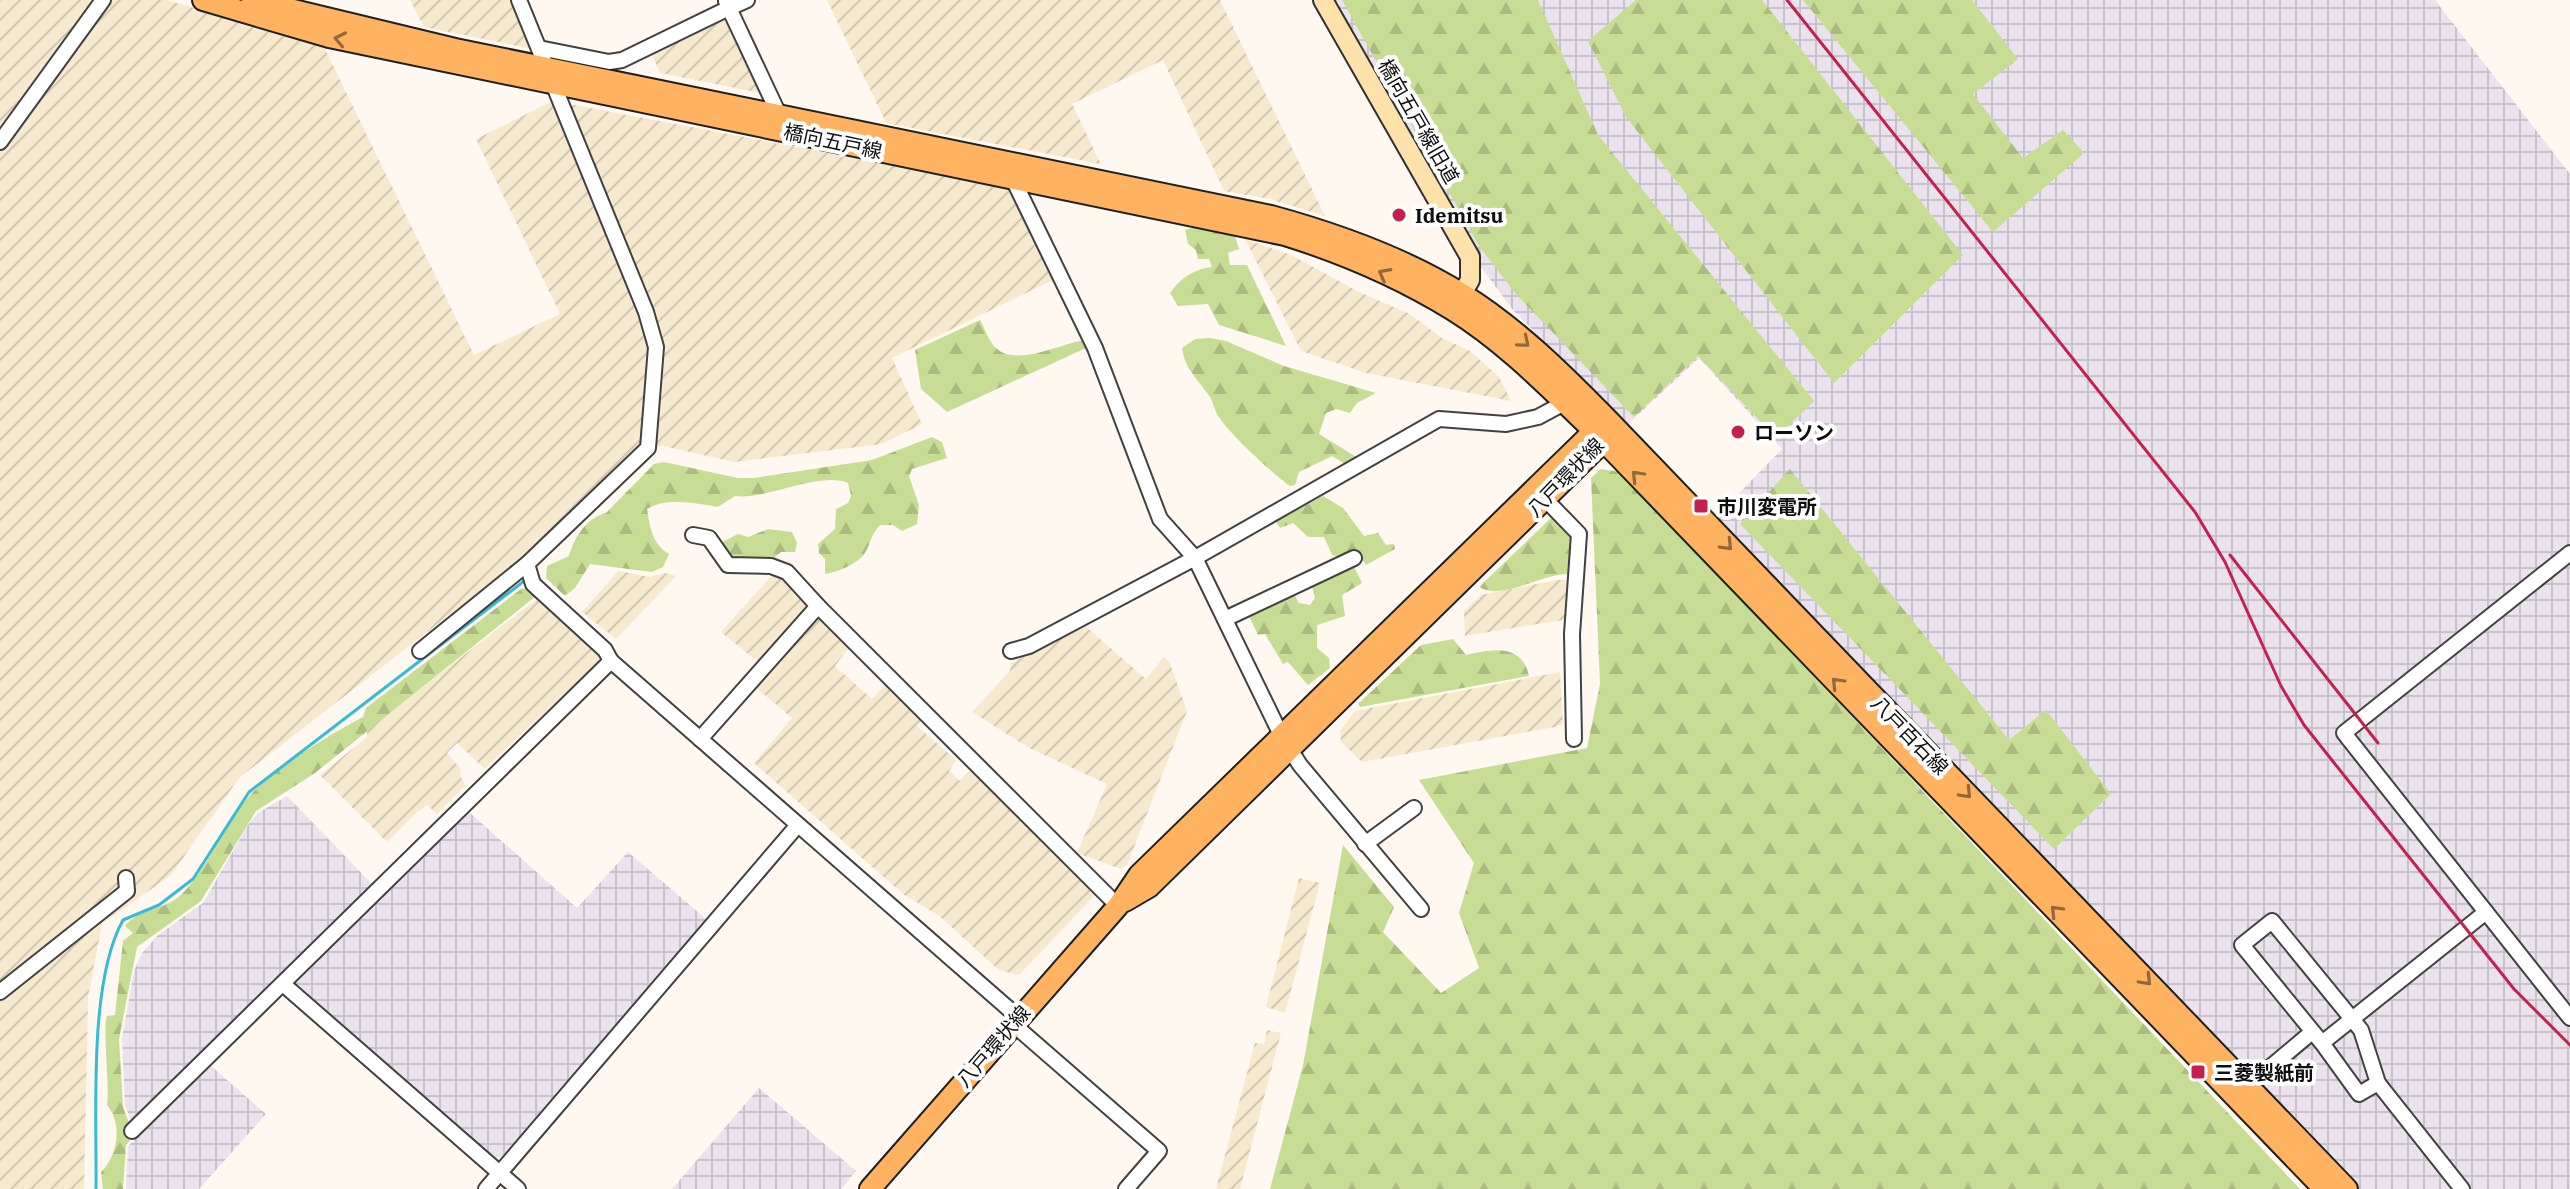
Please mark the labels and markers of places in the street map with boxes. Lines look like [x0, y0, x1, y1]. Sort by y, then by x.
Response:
place label: Idemitsu [1415, 202, 1503, 229]
marker: Idemitsu [1390, 206, 1408, 224]
place label: ローソン [1754, 419, 1834, 446]
marker: ローソン [1729, 423, 1747, 441]
place label: 市川変電所 [1717, 493, 1817, 520]
marker: 市川変電所 [1692, 497, 1710, 515]
place label: 三菱製紙前 [2214, 1059, 2314, 1086]
marker: 三菱製紙前 [2189, 1063, 2207, 1081]

